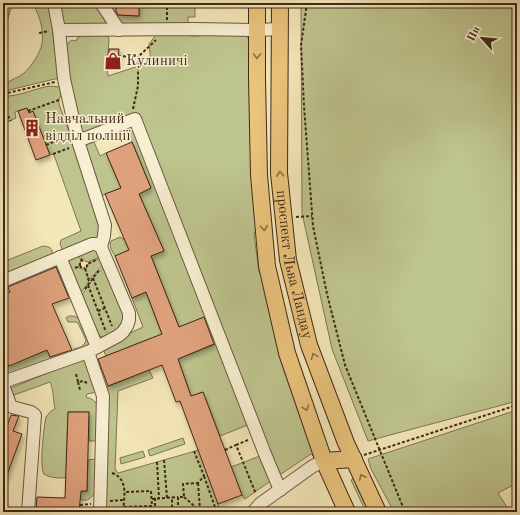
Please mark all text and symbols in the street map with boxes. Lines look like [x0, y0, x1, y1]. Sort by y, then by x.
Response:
north arrow [462, 18, 502, 58]
text: Пн [466, 25, 483, 43]
shop icon: Кулиничі [103, 51, 123, 71]
one-way arrow [253, 53, 261, 59]
place label: Кулиничі [126, 54, 188, 69]
place label: Навчальний відділ поліції [45, 112, 131, 144]
building icon: Навчальний відділ поліції [22, 118, 42, 138]
one-way arrow [275, 171, 284, 177]
street label: проспект Льва Ландау [273, 189, 315, 341]
one-way arrow [259, 225, 268, 231]
one-way arrow [310, 352, 318, 359]
one-way arrow [301, 405, 310, 412]
one-way arrow [359, 473, 367, 481]

